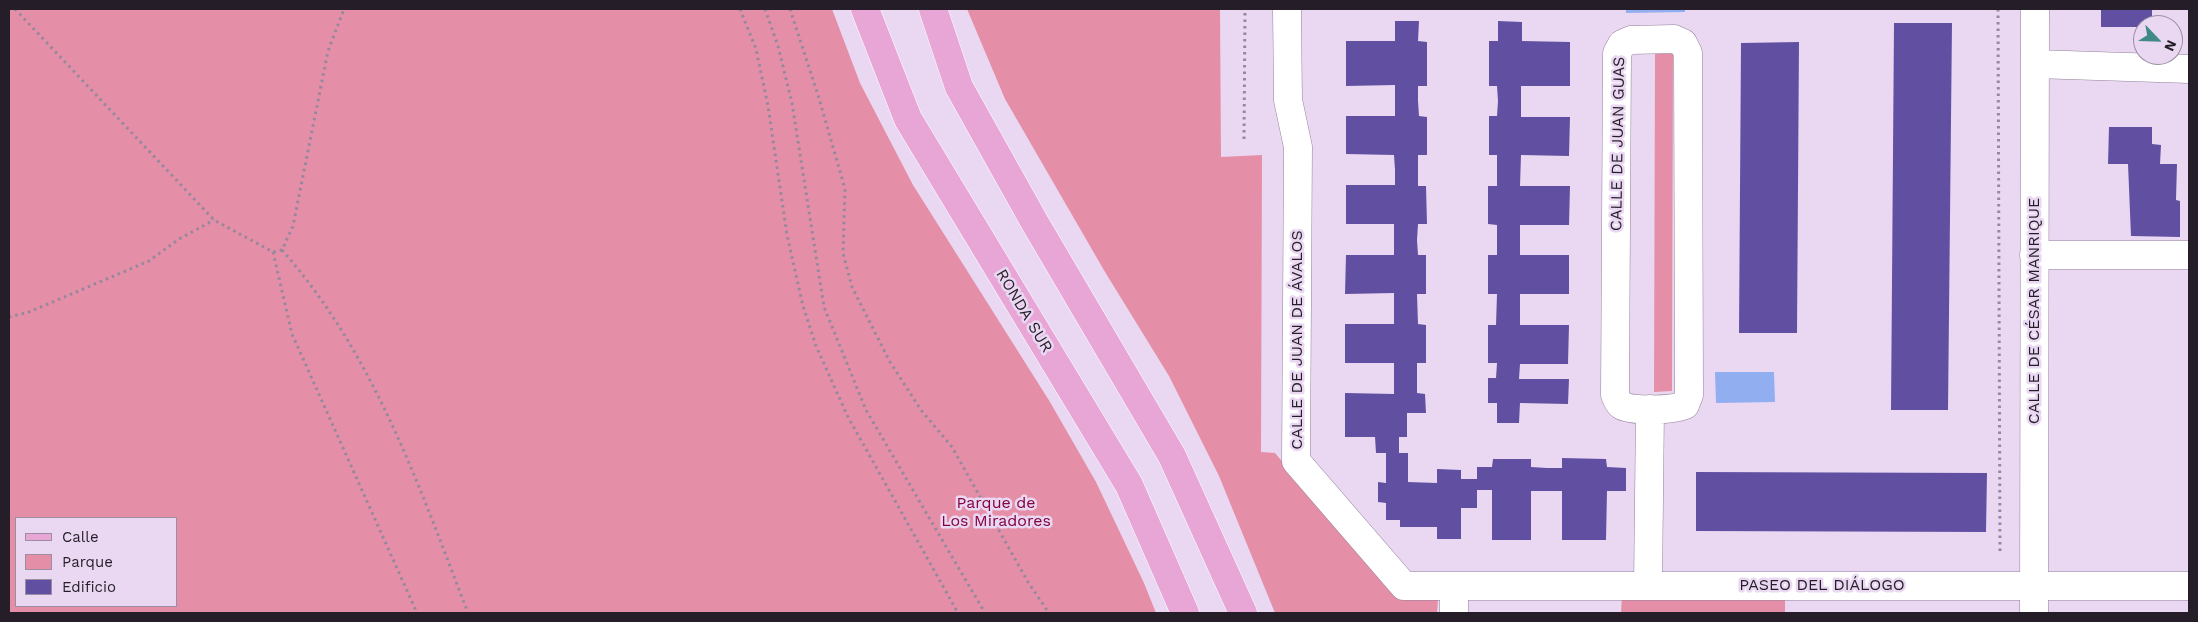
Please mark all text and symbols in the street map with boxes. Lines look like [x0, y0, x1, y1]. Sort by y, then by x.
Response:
north arrow [2133, 15, 2183, 65]
text: N [2161, 38, 2180, 54]
street label: CALLE DE JUAN GUAS [1607, 57, 1629, 231]
street label: CALLE DE CÉSAR MANRIQUE [2024, 198, 2044, 424]
street label: CALLE DE JUAN DE ÁVALOS [1287, 230, 1307, 450]
street label: RONDA SUR [992, 266, 1056, 356]
park label: Parque de Los Miradores [941, 493, 1051, 531]
legend [15, 517, 178, 607]
text: Calle [62, 528, 99, 546]
text: Parque [62, 553, 113, 571]
street label: PASEO DEL DIÁLOGO [1739, 575, 1905, 595]
text: Edificio [62, 578, 116, 596]

